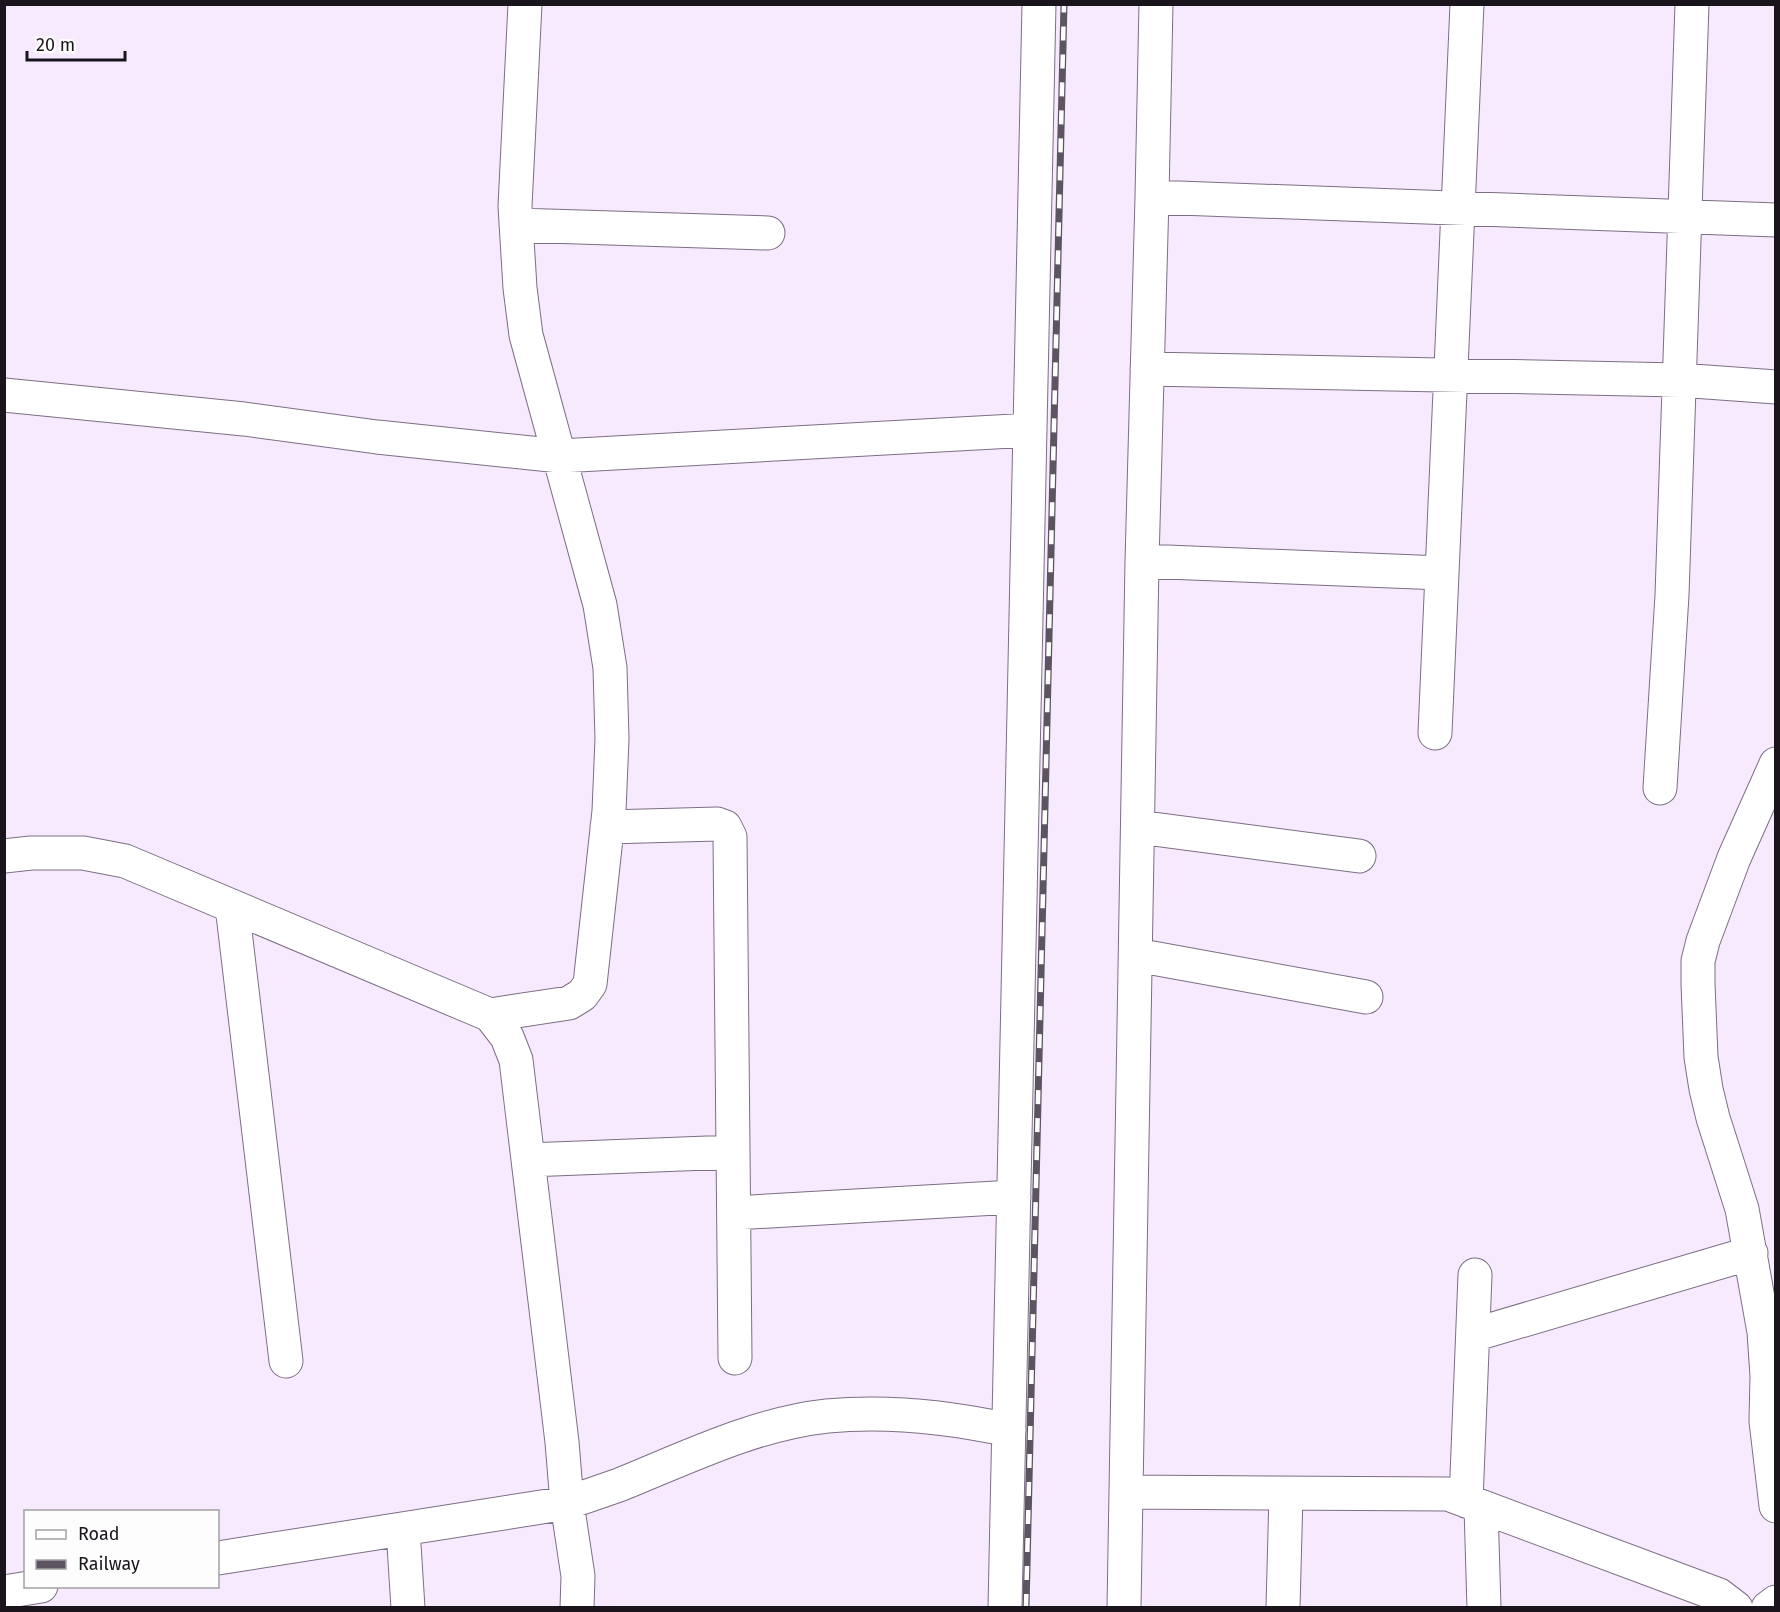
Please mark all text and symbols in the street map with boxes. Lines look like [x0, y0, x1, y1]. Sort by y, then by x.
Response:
scale bar [27, 24, 124, 62]
text: 20 m [36, 34, 75, 56]
legend [24, 1510, 219, 1588]
text: Road [78, 1523, 120, 1545]
text: Railway [78, 1553, 140, 1575]

